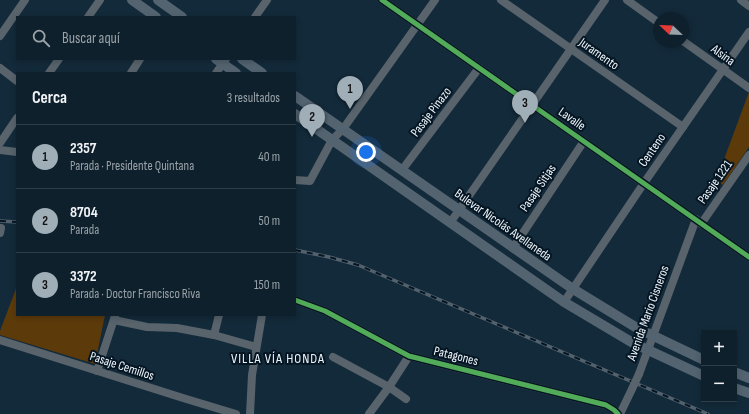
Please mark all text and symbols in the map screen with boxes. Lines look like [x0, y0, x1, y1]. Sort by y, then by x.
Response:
north arrow [653, 12, 689, 48]
search box [16, 16, 296, 60]
icon: search [30, 27, 52, 49]
text: Buscar aquí [62, 29, 120, 48]
street label: Juramento [575, 34, 622, 73]
street label: Alsina [707, 40, 738, 69]
pin: 1 [337, 76, 363, 109]
street label: Pasaje Pinazo [407, 84, 455, 140]
text: Cerca [32, 88, 67, 108]
text: 3 resultados [227, 90, 280, 106]
pin: 3 [512, 90, 538, 123]
pin: 2 [299, 104, 325, 137]
street label: Lavalle [555, 104, 589, 134]
street label: Centeno [635, 130, 669, 170]
text: 2357 [70, 139, 96, 158]
your location [356, 142, 376, 162]
text: 1 [42, 149, 48, 165]
text: 40 m [258, 149, 280, 165]
street label: Pasaje 1221 [694, 157, 736, 207]
text: Parada · Presidente Quintana [70, 158, 194, 174]
street label: Pasaje Sitjas [516, 161, 560, 215]
street label: Bulevar Nicolás Avellaneda [451, 186, 555, 264]
text: 8704 [70, 203, 98, 222]
text: 2 [42, 213, 48, 229]
text: 50 m [259, 213, 280, 229]
text: Parada [70, 222, 99, 238]
street label: Avenida Mario Cisneros [623, 263, 673, 364]
text: 3372 [70, 267, 97, 286]
text: 3 [42, 277, 48, 293]
text: 150 m [254, 277, 280, 293]
text: Parada · Doctor Francisco Riva [70, 286, 200, 302]
map controls [701, 330, 737, 402]
button: + [701, 330, 737, 366]
street label: Patagones [432, 343, 480, 369]
street label: Pasaje Cemillos [88, 348, 156, 384]
district label: VILLA VÍA HONDA [231, 350, 325, 367]
button: − [701, 366, 737, 402]

